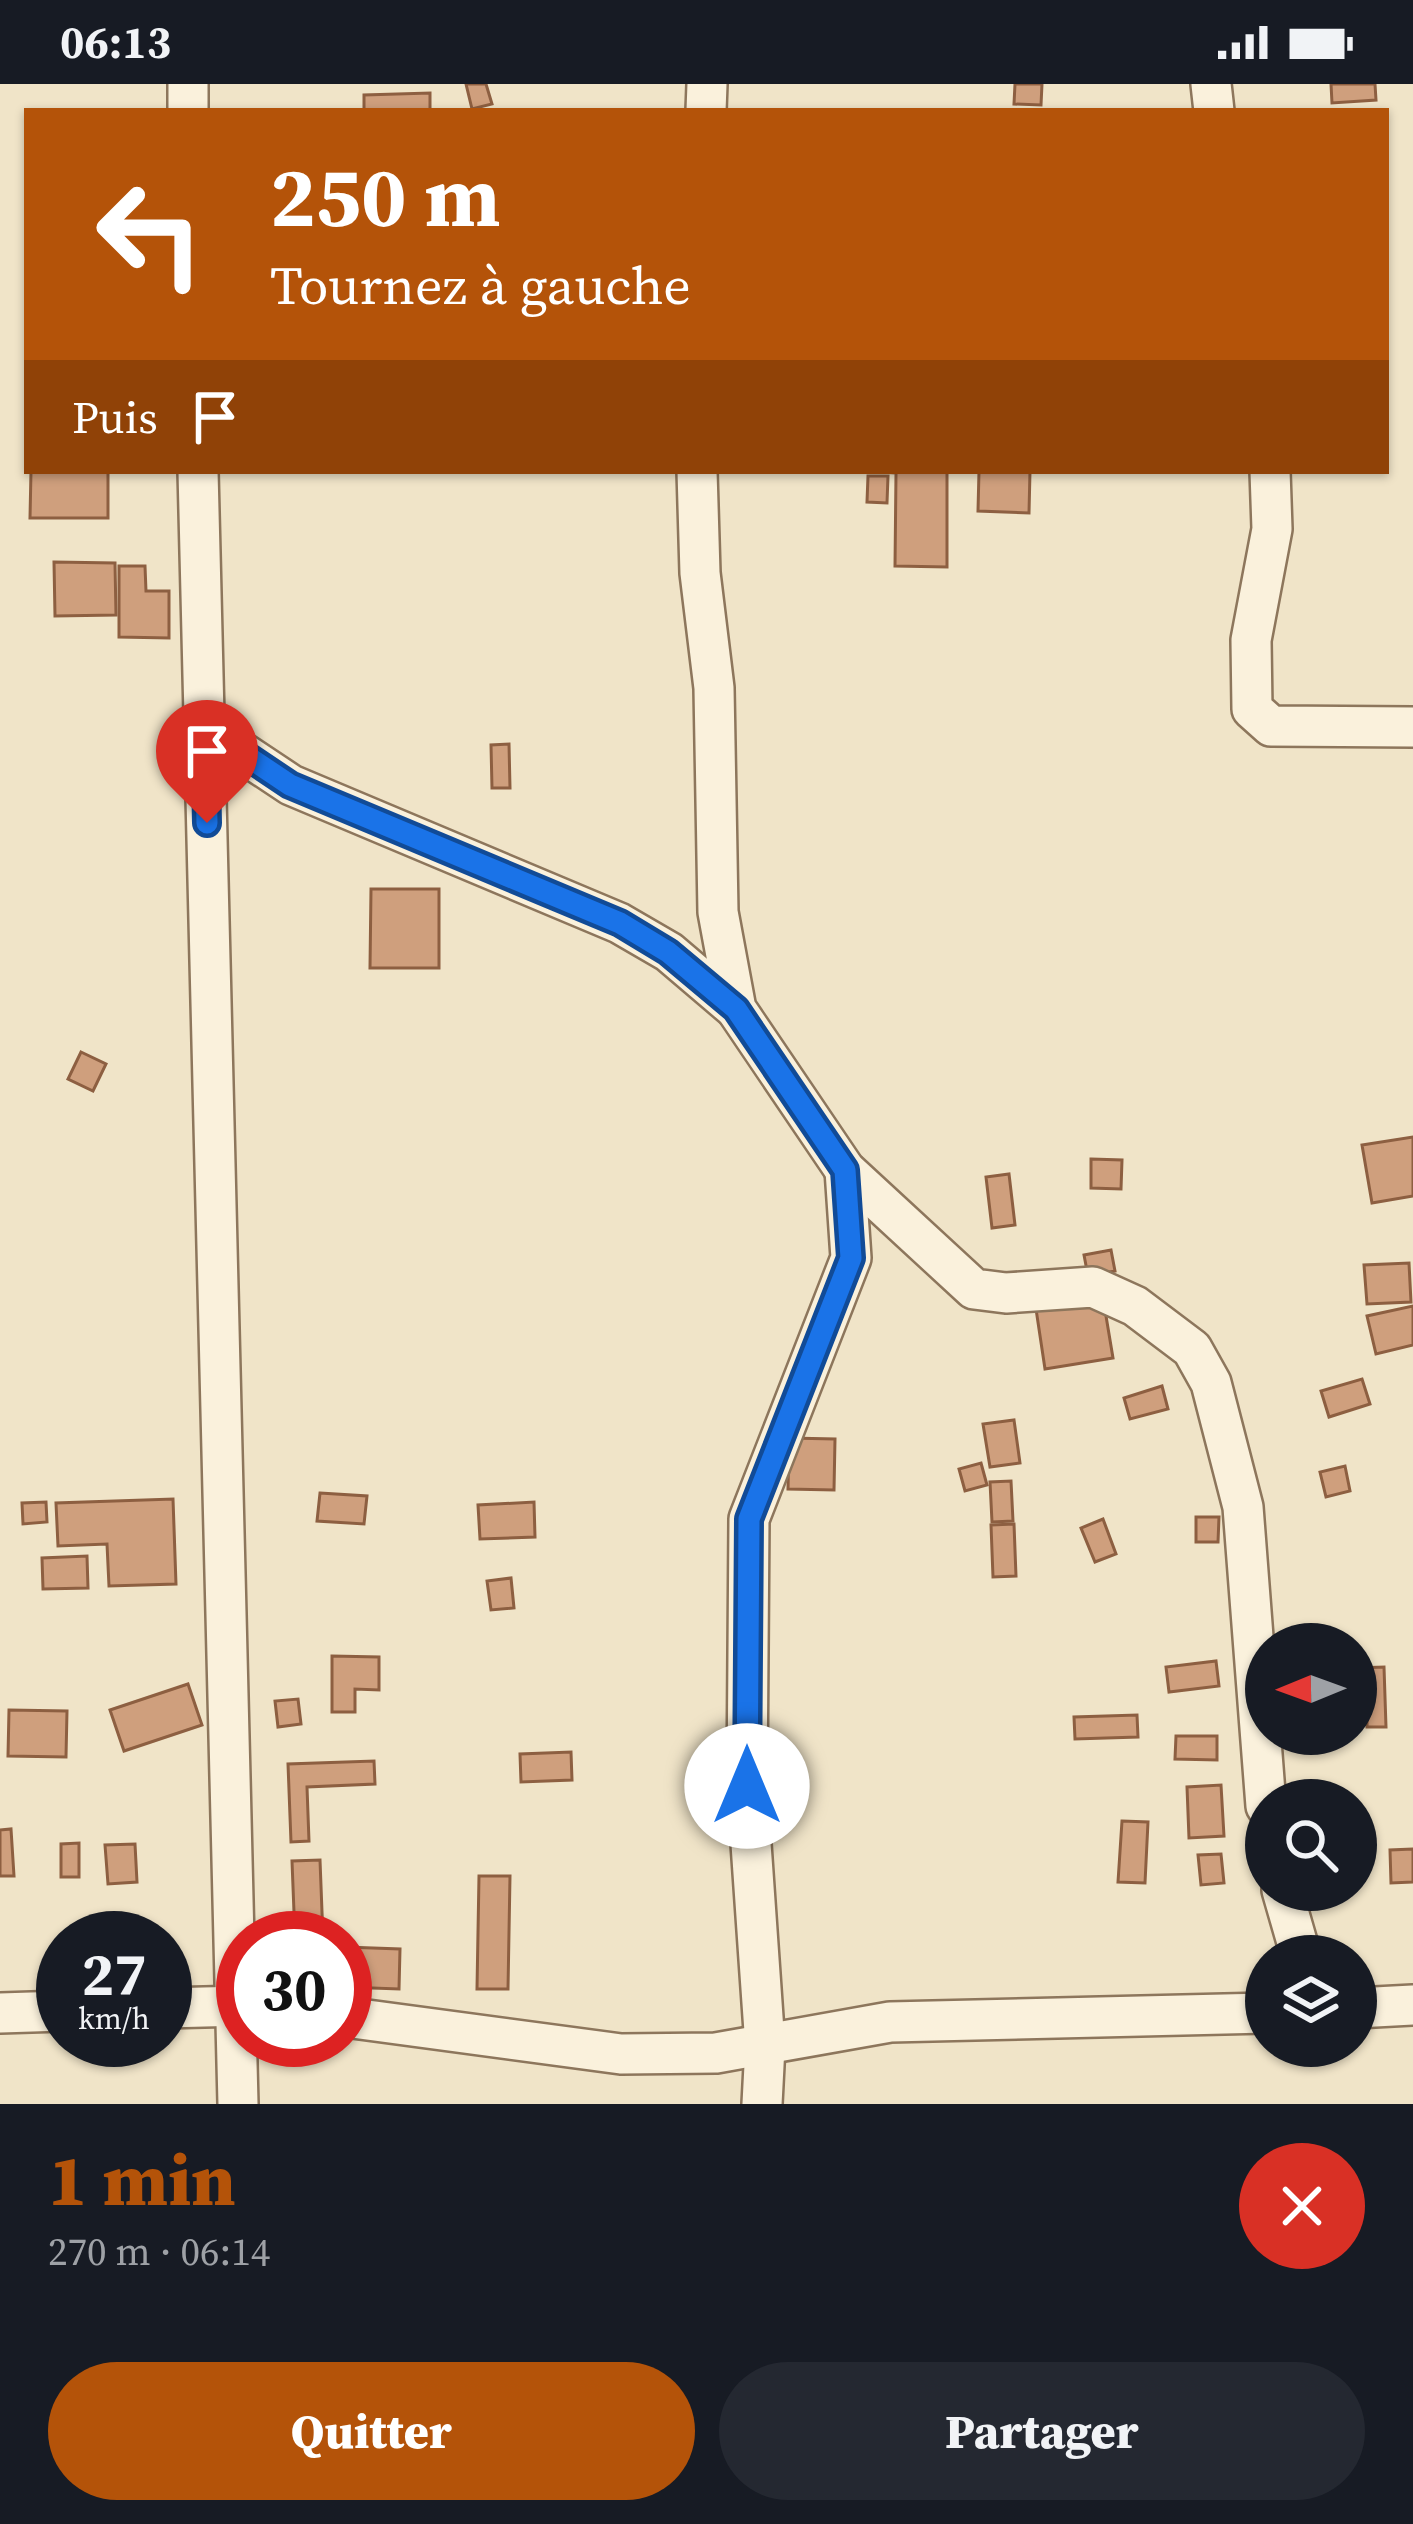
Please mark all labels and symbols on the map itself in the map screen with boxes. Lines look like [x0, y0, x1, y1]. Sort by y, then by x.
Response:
pin [156, 700, 258, 823]
north arrow [1245, 1623, 1377, 1755]
position arrow [684, 1723, 810, 1849]
speed limit sign: 30 [216, 1911, 372, 2067]

